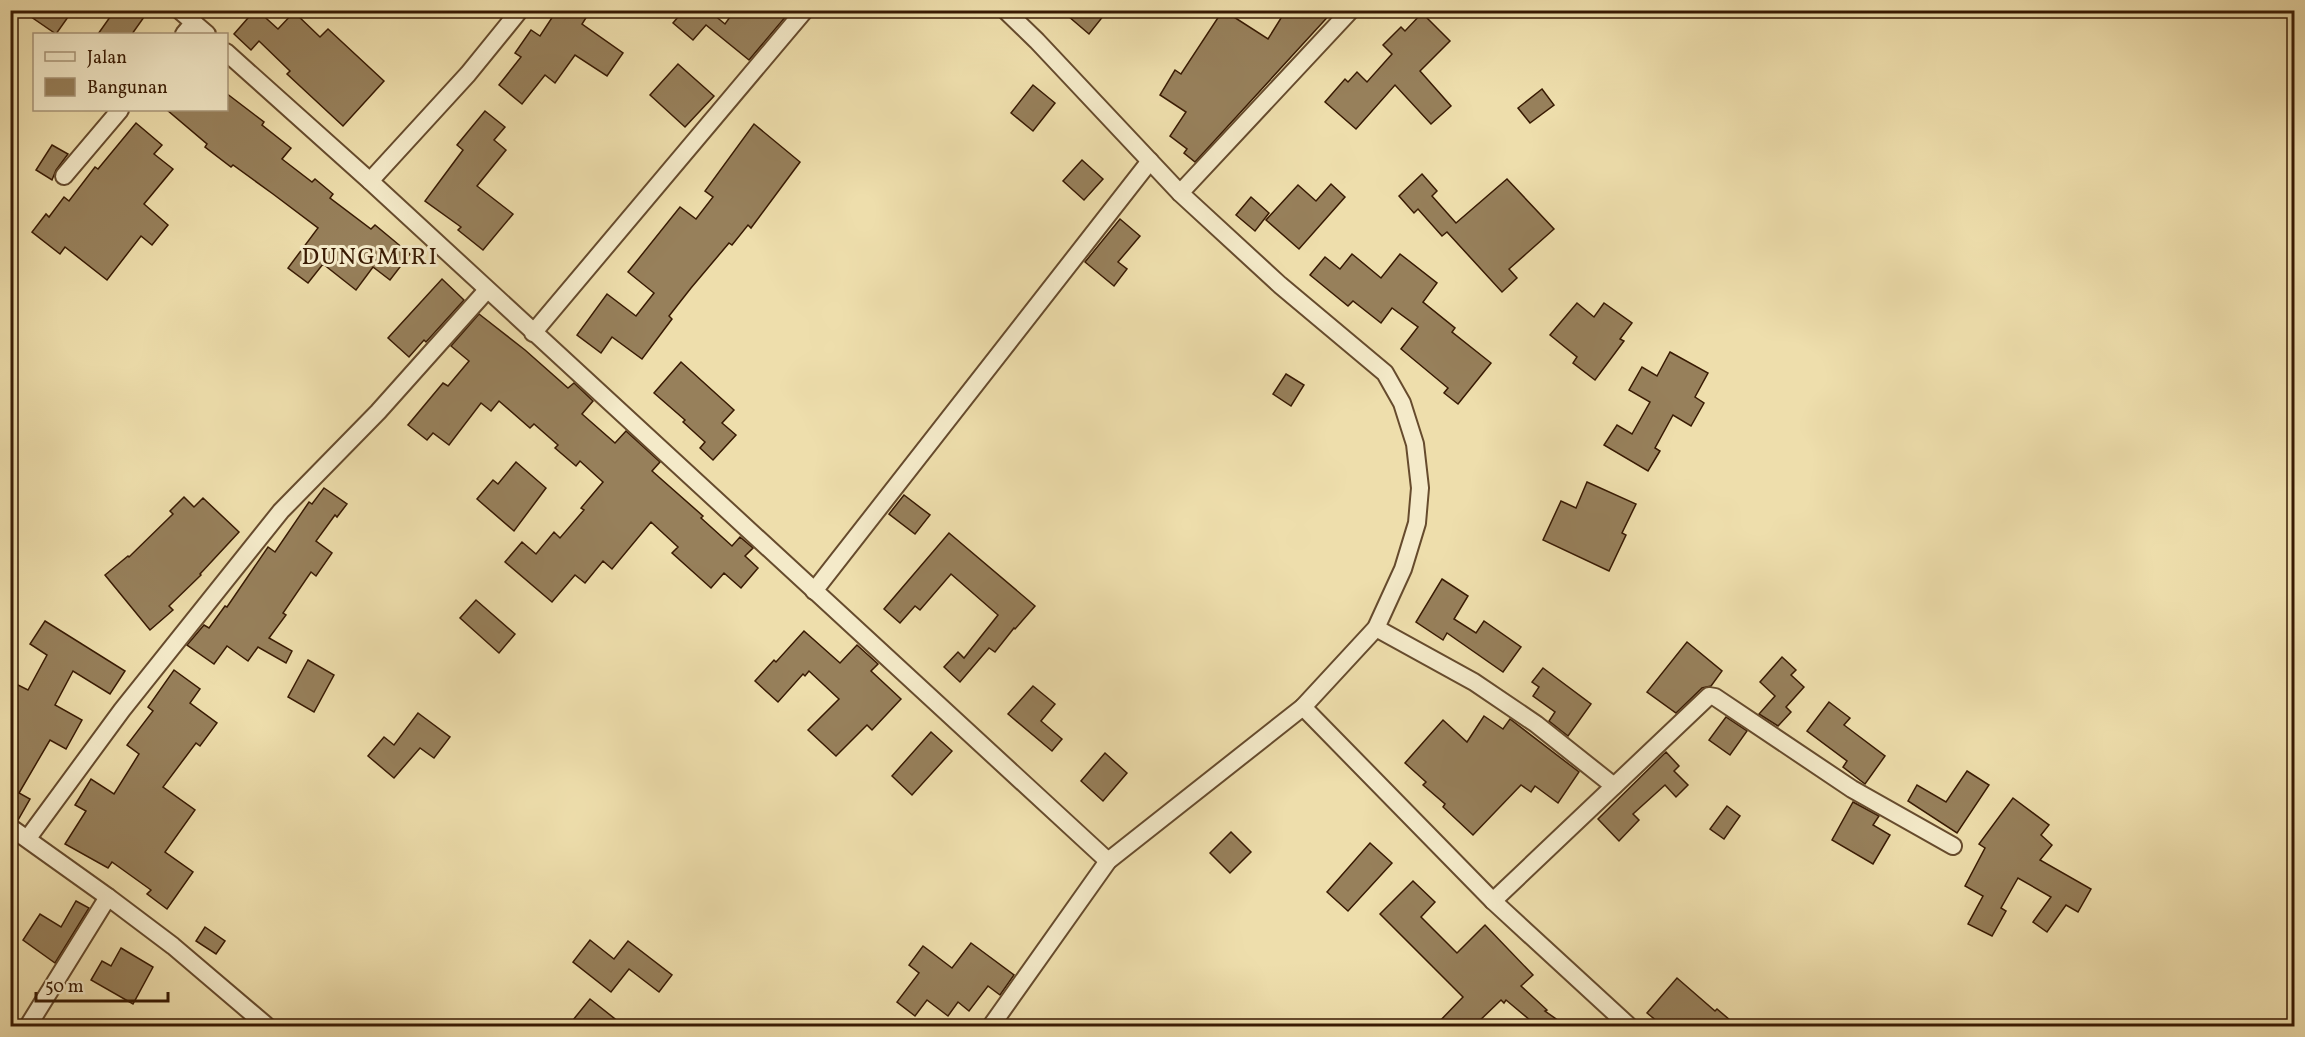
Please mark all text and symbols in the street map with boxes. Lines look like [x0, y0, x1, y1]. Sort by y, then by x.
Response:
legend [33, 33, 228, 111]
text: Jalan [87, 46, 127, 71]
text: Bangunan [87, 76, 168, 101]
district label: DUNGMIRI [302, 241, 438, 275]
scale bar [36, 965, 168, 1003]
text: 50 m [45, 975, 84, 1000]

